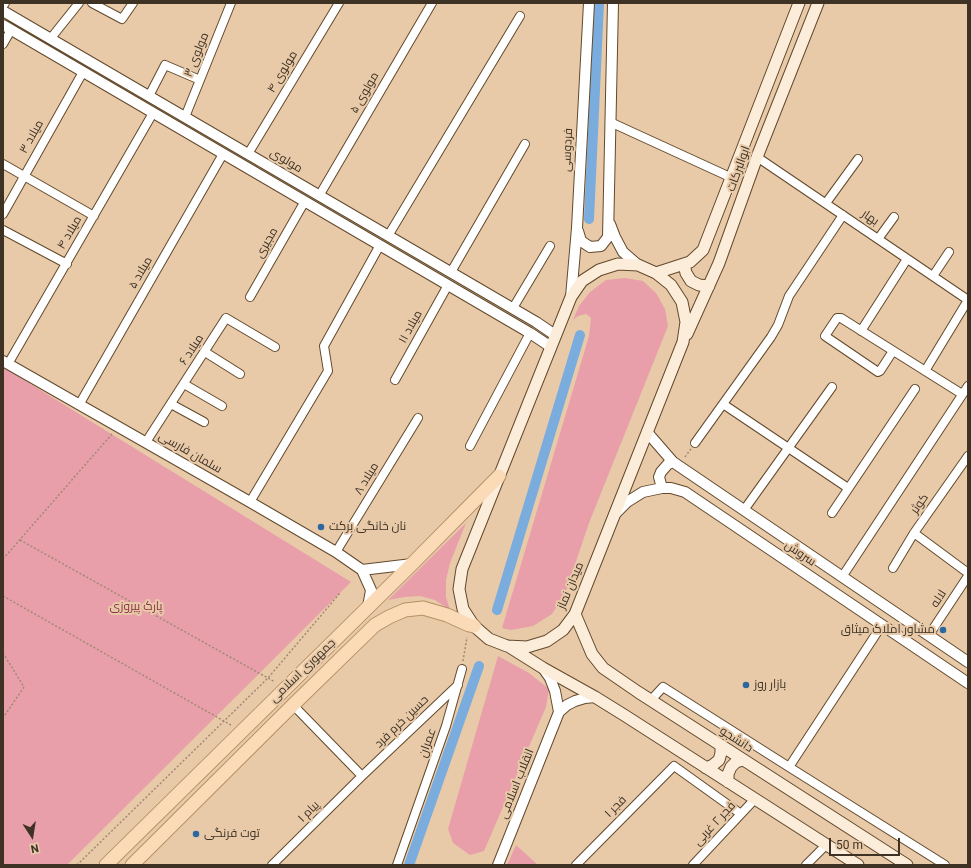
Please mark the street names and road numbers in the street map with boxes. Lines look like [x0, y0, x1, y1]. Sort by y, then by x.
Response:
street label: مولوی ۳ [182, 31, 212, 79]
street label: مولوی ۴ [265, 48, 301, 96]
street label: مولوی ۵ [347, 70, 383, 116]
street label: میلاد ۳ [17, 118, 47, 156]
street label: فردوسی [560, 128, 576, 172]
street label: ابوالبرکات [724, 144, 754, 194]
street label: مولوی [267, 146, 305, 176]
street label: بهار [859, 207, 881, 229]
street label: میلاد ۴ [55, 214, 85, 252]
street label: مجیری [253, 225, 281, 261]
street label: میلاد ۵ [126, 254, 156, 292]
street label: میلاد ۱۱ [396, 308, 426, 346]
street label: میلاد ۶ [177, 332, 207, 368]
street label: سلمان فارسی [156, 429, 224, 477]
street label: میلاد ۸ [352, 460, 382, 498]
street label: کوثر [908, 491, 932, 517]
street label: سروش [782, 538, 818, 570]
street label: میدان نماز [555, 560, 587, 612]
street label: لاله [928, 588, 950, 610]
street label: جمهوری اسلامی [267, 636, 339, 706]
street label: حسین خرم فرد [372, 693, 432, 751]
street label: دانشجو [717, 724, 755, 756]
street label: عمران [416, 726, 440, 760]
street label: انقلاب اسلامی [496, 747, 538, 821]
street label: فجر ۱ [602, 793, 630, 821]
street label: پیام ۱ [295, 798, 323, 826]
street label: فجر ۲ غربی [691, 799, 739, 849]

